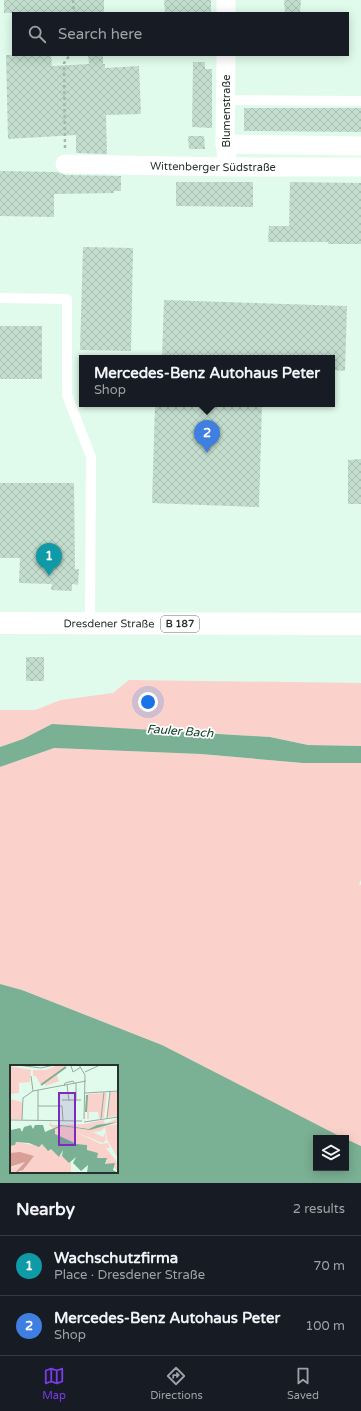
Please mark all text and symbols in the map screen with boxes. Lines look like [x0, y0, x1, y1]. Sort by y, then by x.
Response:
search box [12, 12, 349, 56]
icon: search [26, 23, 48, 45]
text: Search here [58, 25, 142, 43]
street label: Blumenstraße [220, 75, 233, 147]
street label: Wittenberger Südstraße [150, 159, 276, 174]
popup [79, 355, 335, 407]
text: Mercedes-Benz Autohaus Peter [94, 364, 320, 382]
text: Shop [94, 382, 126, 398]
pin: 2 [194, 420, 220, 453]
pin: 1 [36, 543, 62, 576]
road number: B 187 [161, 616, 199, 632]
street label: Dresdener Straße [63, 617, 155, 630]
your location [138, 692, 158, 712]
water label: Fauler Bach [146, 722, 214, 740]
inset map [10, 1065, 118, 1173]
map controls [313, 1135, 349, 1171]
button: layers [313, 1135, 349, 1171]
text: Nearby [16, 1199, 75, 1220]
text: 2 results [293, 1201, 345, 1217]
text: Wachschutzfirma [54, 1249, 178, 1267]
text: 1 [25, 1258, 33, 1274]
text: 70 m [313, 1258, 345, 1274]
text: Place · Dresdener Straße [54, 1267, 205, 1283]
text: Mercedes-Benz Autohaus Peter [54, 1309, 280, 1327]
text: 2 [25, 1318, 33, 1334]
text: 100 m [305, 1318, 345, 1334]
text: Shop [54, 1327, 86, 1343]
tab: Map [42, 1365, 66, 1402]
tab: Directions [150, 1365, 203, 1402]
tab: Saved [287, 1365, 319, 1402]

